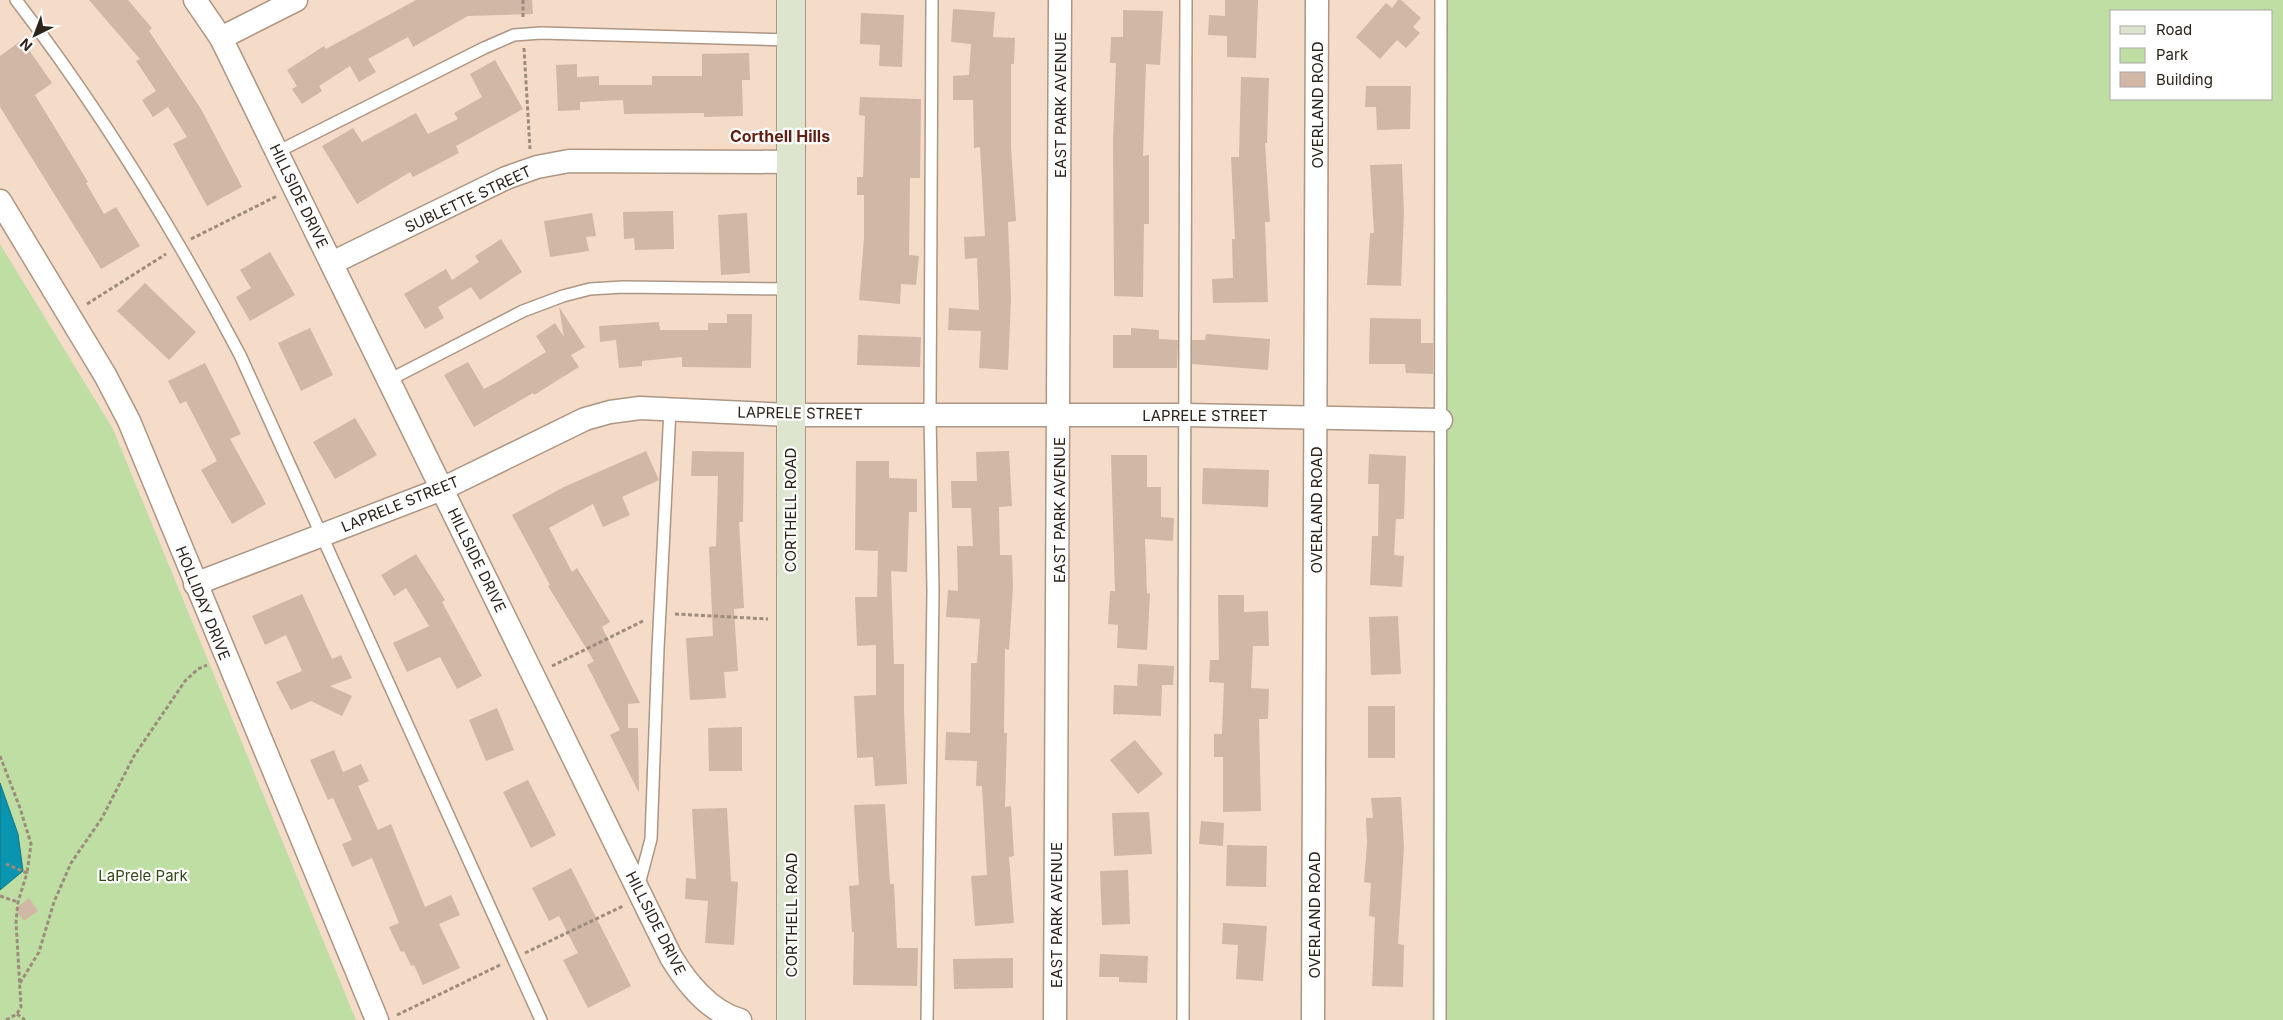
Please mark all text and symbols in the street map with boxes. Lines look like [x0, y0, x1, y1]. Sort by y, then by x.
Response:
north arrow [10, 10, 60, 60]
legend [2110, 10, 2273, 100]
text: Road [2156, 20, 2192, 39]
street label: EAST PARK AVENUE [1051, 32, 1070, 178]
text: N [16, 35, 36, 55]
street label: OVERLAND ROAD [1308, 42, 1327, 168]
text: Park [2156, 45, 2189, 64]
text: Building [2156, 70, 2213, 89]
district label: Corthell Hills [730, 126, 830, 146]
street label: HILLSIDE DRIVE [266, 141, 332, 251]
street label: SUBLETTE STREET [402, 161, 534, 237]
street label: LAPRELE STREET [737, 402, 863, 424]
street label: LAPRELE STREET [1142, 406, 1268, 425]
street label: EAST PARK AVENUE [1050, 437, 1069, 583]
street label: OVERLAND ROAD [1307, 447, 1326, 573]
street label: CORTHELL ROAD [781, 448, 800, 572]
street label: LAPRELE STREET [338, 472, 462, 536]
street label: HILLSIDE DRIVE [444, 505, 510, 615]
street label: HOLLIDAY DRIVE [171, 543, 235, 663]
street label: EAST PARK AVENUE [1047, 842, 1066, 988]
street label: OVERLAND ROAD [1305, 852, 1324, 978]
street label: CORTHELL ROAD [782, 853, 801, 977]
park label: LaPrele Park [98, 866, 188, 885]
street label: HILLSIDE DRIVE [622, 868, 690, 978]

